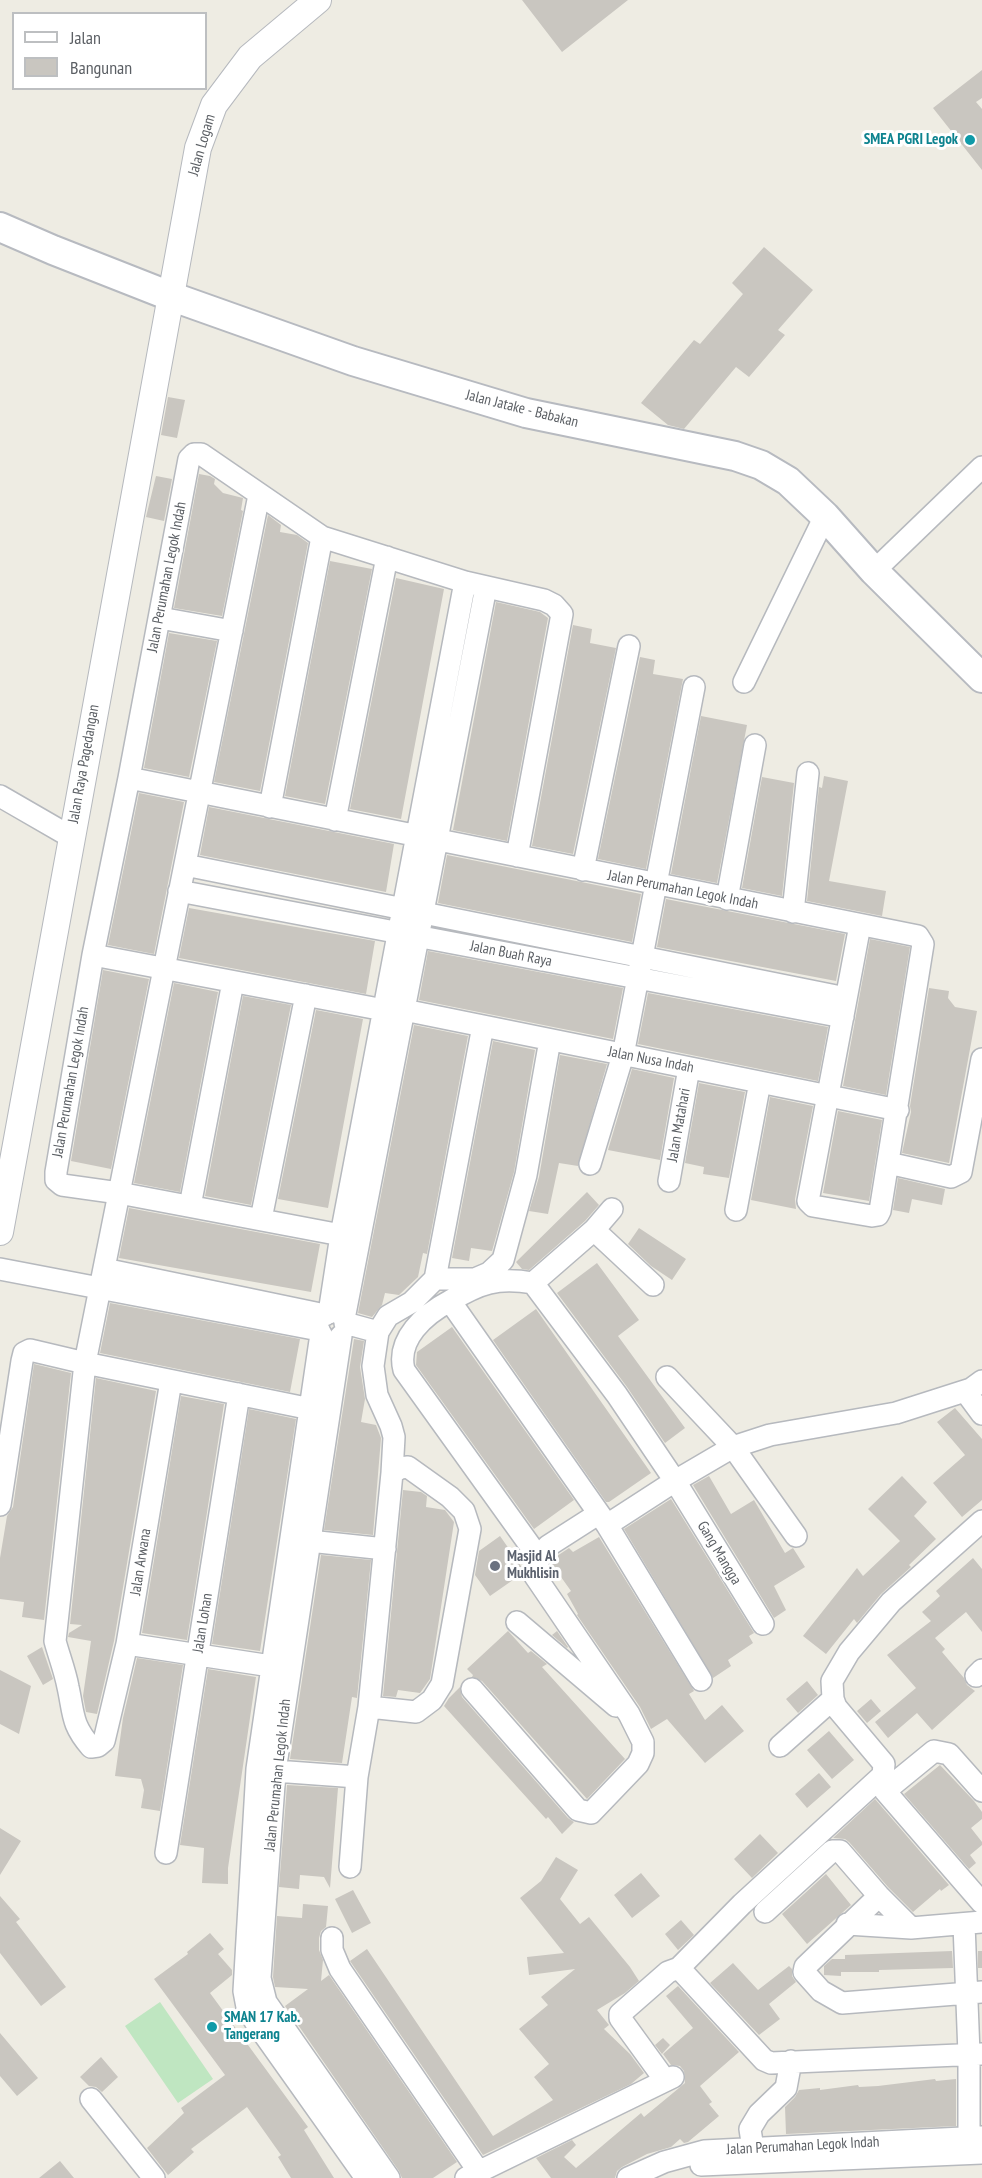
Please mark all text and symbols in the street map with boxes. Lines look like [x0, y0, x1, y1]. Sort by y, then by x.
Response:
legend [12, 12, 207, 90]
text: Jalan [70, 26, 101, 49]
text: Bangunan [70, 56, 132, 79]
street label: Jalan Logam [185, 112, 219, 178]
place label: SMEA PGRI Legok [864, 131, 958, 149]
marker: SMEA PGRI Legok [963, 133, 977, 147]
street label: Jalan Jatake - Babakan [464, 386, 580, 432]
street label: Jalan Perumahan Legok Indah [144, 500, 190, 654]
street label: Jalan Raya Pagedangan [65, 703, 103, 825]
street label: Jalan Perumahan Legok Indah [606, 867, 760, 913]
street label: Jalan Buah Raya [469, 937, 553, 971]
street label: Jalan Perumahan Legok Indah [49, 1005, 93, 1159]
street label: Jalan Nusa Indah [607, 1043, 695, 1077]
street label: Jalan Matahari [664, 1087, 694, 1163]
street label: Gang Mangga [693, 1518, 745, 1588]
street label: Jalan Arwana [127, 1527, 155, 1597]
place label: Masjid Al Mukhlisin [507, 1548, 559, 1583]
marker: Masjid Al Mukhlisin [488, 1559, 502, 1573]
street label: Jalan Lohan [189, 1592, 217, 1654]
street label: Jalan Perumahan Legok Indah [261, 1698, 295, 1852]
place label: SMAN 17 Kab. Tangerang [224, 2009, 300, 2044]
marker: SMAN 17 Kab. Tangerang [205, 2020, 219, 2034]
street label: Jalan Perumahan Legok Indah [726, 2133, 880, 2159]

